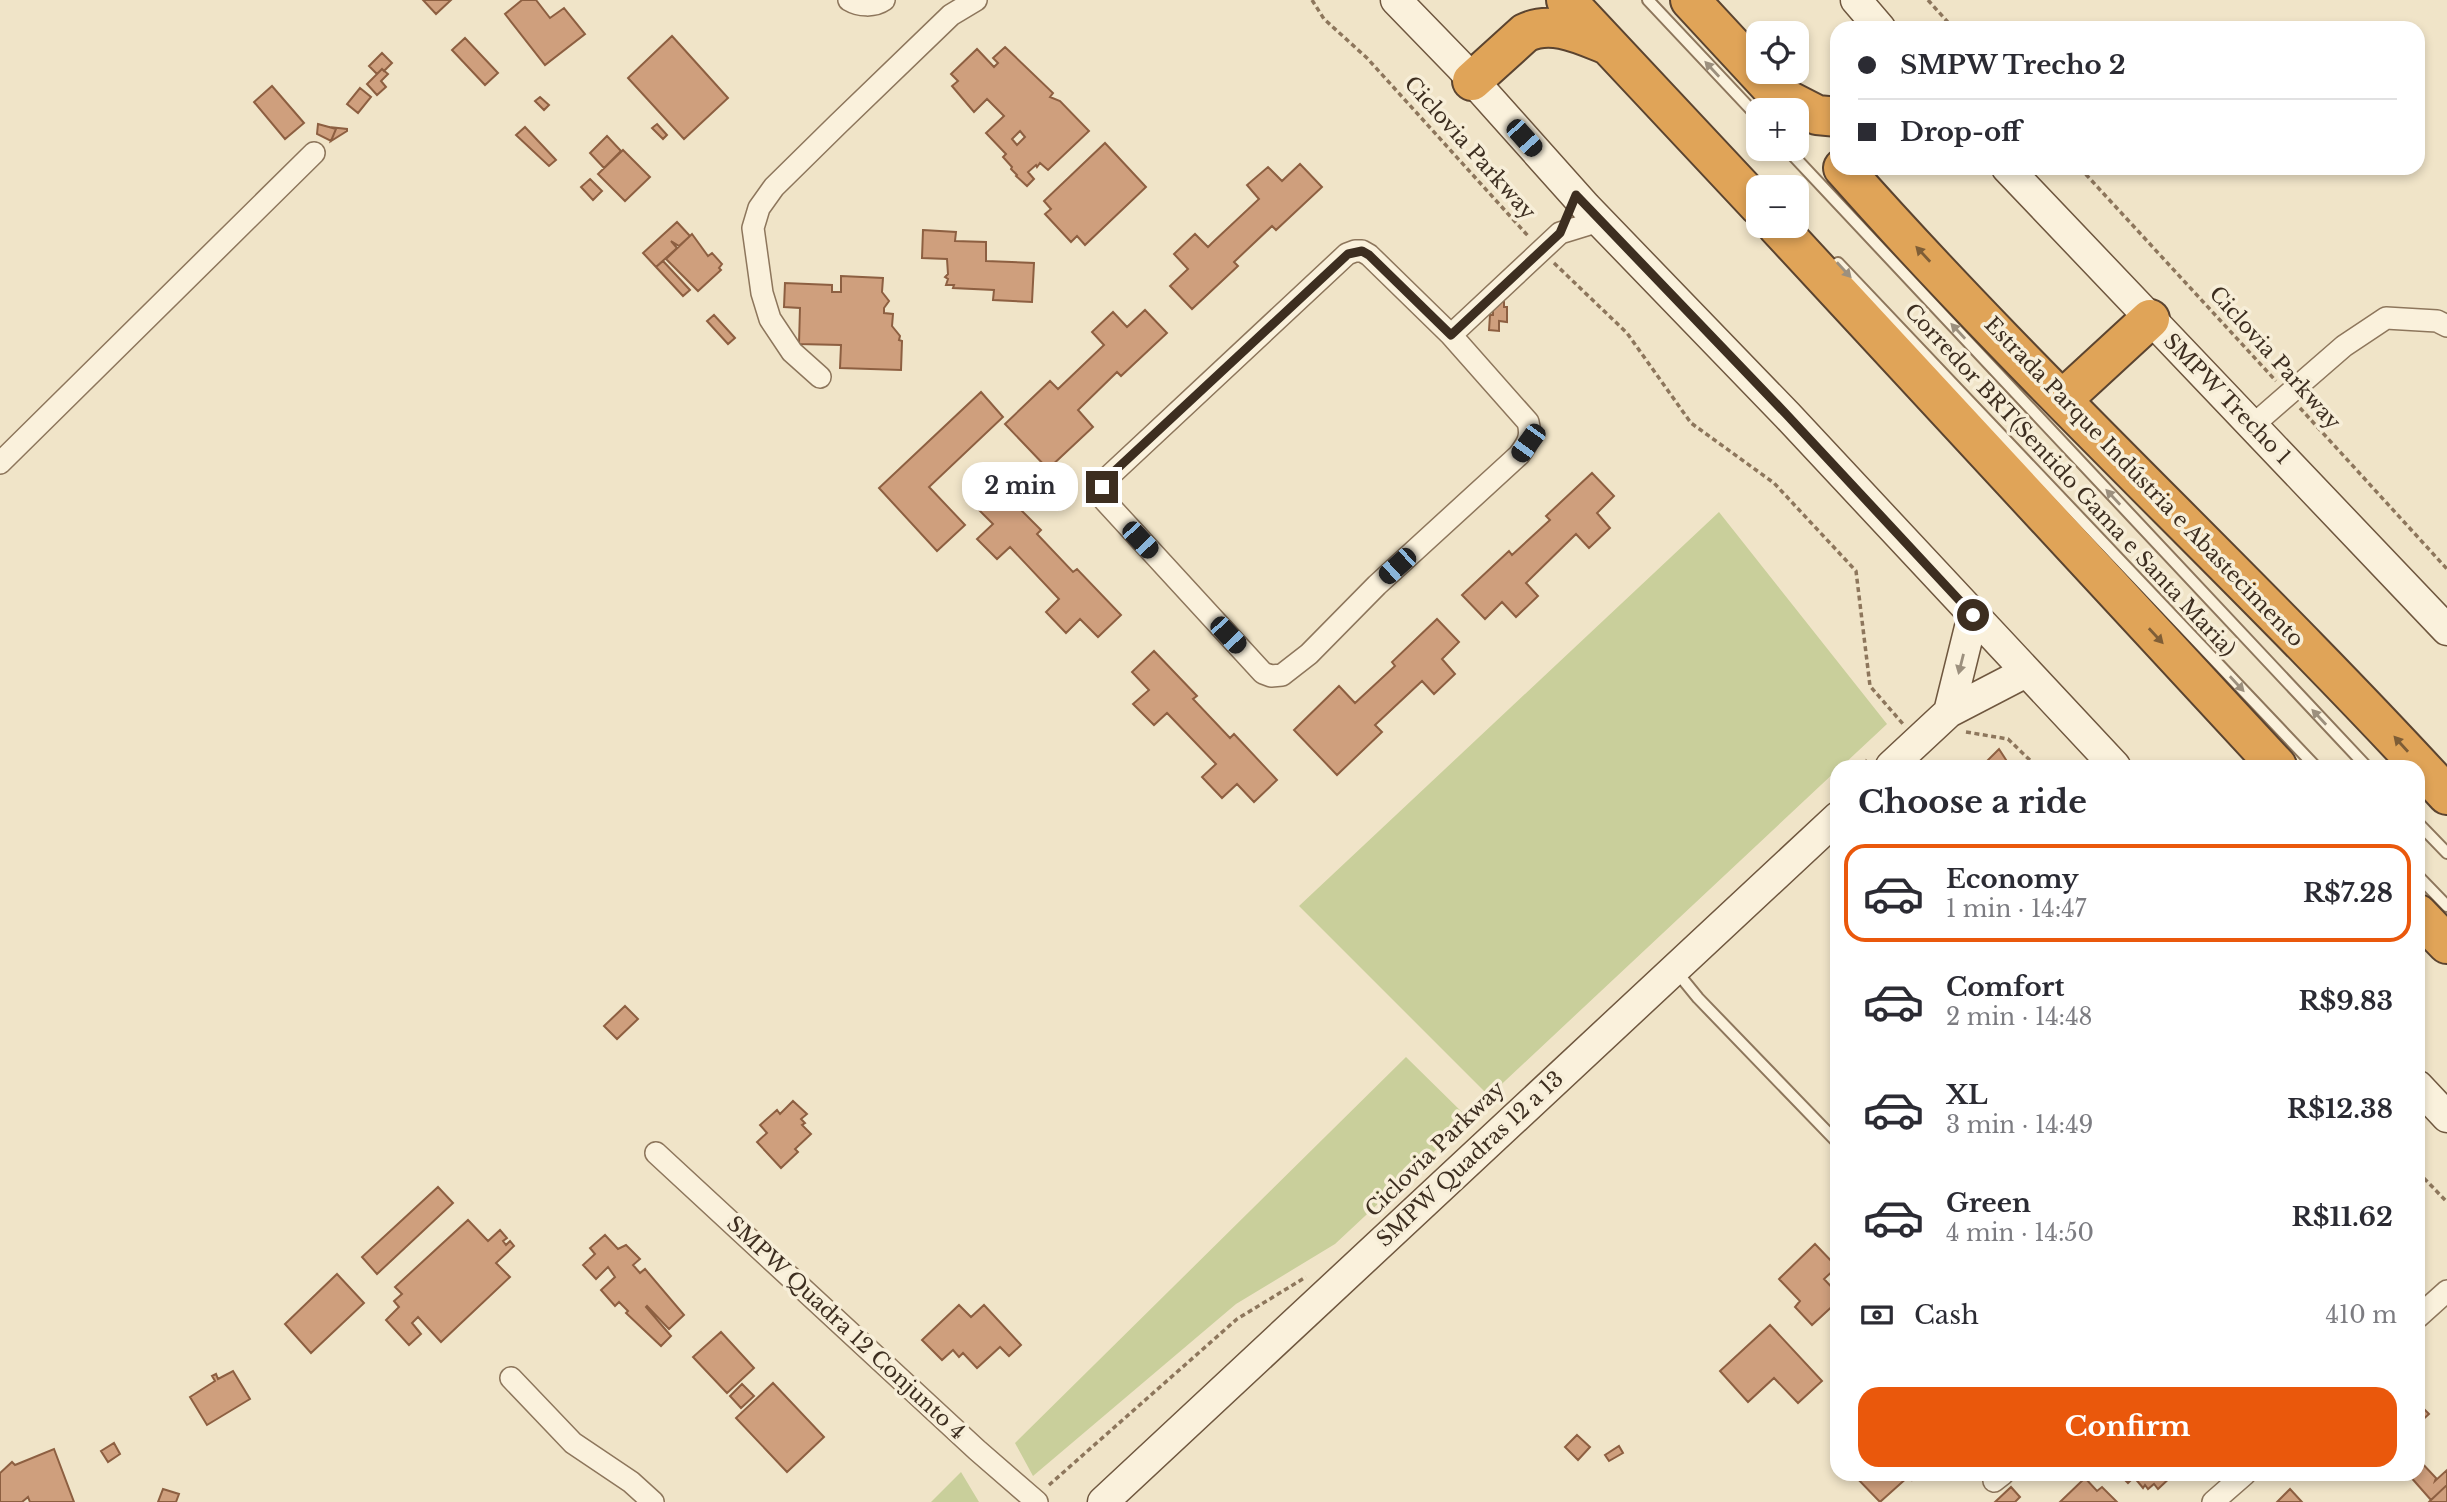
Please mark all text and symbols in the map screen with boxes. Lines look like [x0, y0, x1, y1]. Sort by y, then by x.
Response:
map controls [1746, 21, 1809, 238]
button: locate [1746, 21, 1809, 84]
text: SMPW Trecho 2 [1900, 49, 2126, 81]
one-way arrow [1704, 60, 1720, 78]
street label: Ciclovia Parkway [1399, 71, 1542, 225]
button: + [1746, 98, 1809, 161]
car [1503, 115, 1546, 161]
text: Drop-off [1900, 116, 2021, 148]
button: − [1746, 175, 1809, 238]
one-way arrow [1915, 246, 1932, 263]
one-way arrow [1836, 261, 1852, 278]
street label: Ciclovia Parkway [2204, 281, 2347, 435]
street label: Corredor BRT(Sentido Gama e Santa Maria) [1899, 298, 2241, 662]
street label: Estrada Parque Indústria e Abastecimento [1979, 312, 2309, 652]
one-way arrow [1950, 322, 1966, 340]
street label: SMPW Trecho 1 [2158, 328, 2296, 470]
car [1508, 420, 1549, 466]
callout: 2 min [962, 462, 1078, 512]
route end [1086, 471, 1118, 503]
text: 2 min [984, 472, 1056, 500]
one-way arrow [2106, 489, 2122, 506]
car [1118, 517, 1163, 563]
car [1375, 544, 1420, 588]
route start [1957, 599, 1989, 631]
car [1206, 612, 1251, 658]
one-way arrow [2148, 627, 2164, 644]
one-way arrow [1955, 653, 1966, 675]
one-way arrow [2228, 675, 2244, 692]
one-way arrow [2312, 709, 2328, 726]
one-way arrow [2393, 735, 2409, 753]
text: Choose a ride [1858, 782, 2087, 822]
icon: car [1862, 862, 1925, 925]
text: Economy [1946, 863, 2079, 895]
text: R$7.28 [2303, 877, 2393, 909]
text: 1 min · 14:47 [1946, 895, 2086, 923]
icon: car [1862, 970, 1925, 1033]
text: Comfort [1946, 971, 2064, 1003]
text: R$9.83 [2298, 985, 2393, 1017]
text: 2 min · 14:48 [1946, 1003, 2093, 1031]
street label: SMPW Quadras 12 a 13 [1371, 1066, 1569, 1252]
street label: Ciclovia Parkway [1360, 1075, 1511, 1222]
icon: car [1862, 1078, 1925, 1141]
text: XL [1946, 1079, 1988, 1111]
text: R$12.38 [2287, 1093, 2393, 1125]
text: 3 min · 14:49 [1946, 1111, 2093, 1139]
icon: car [1862, 1186, 1925, 1249]
text: Green [1946, 1187, 2031, 1219]
text: R$11.62 [2292, 1201, 2393, 1233]
street label: SMPW Quadra 12 Conjunto 4 [721, 1211, 971, 1445]
text: 4 min · 14:50 [1946, 1219, 2094, 1247]
icon: cash [1858, 1296, 1896, 1334]
text: Cash [1914, 1299, 1979, 1331]
text: 410 m [2326, 1301, 2397, 1329]
button: Confirm [1858, 1387, 2397, 1467]

